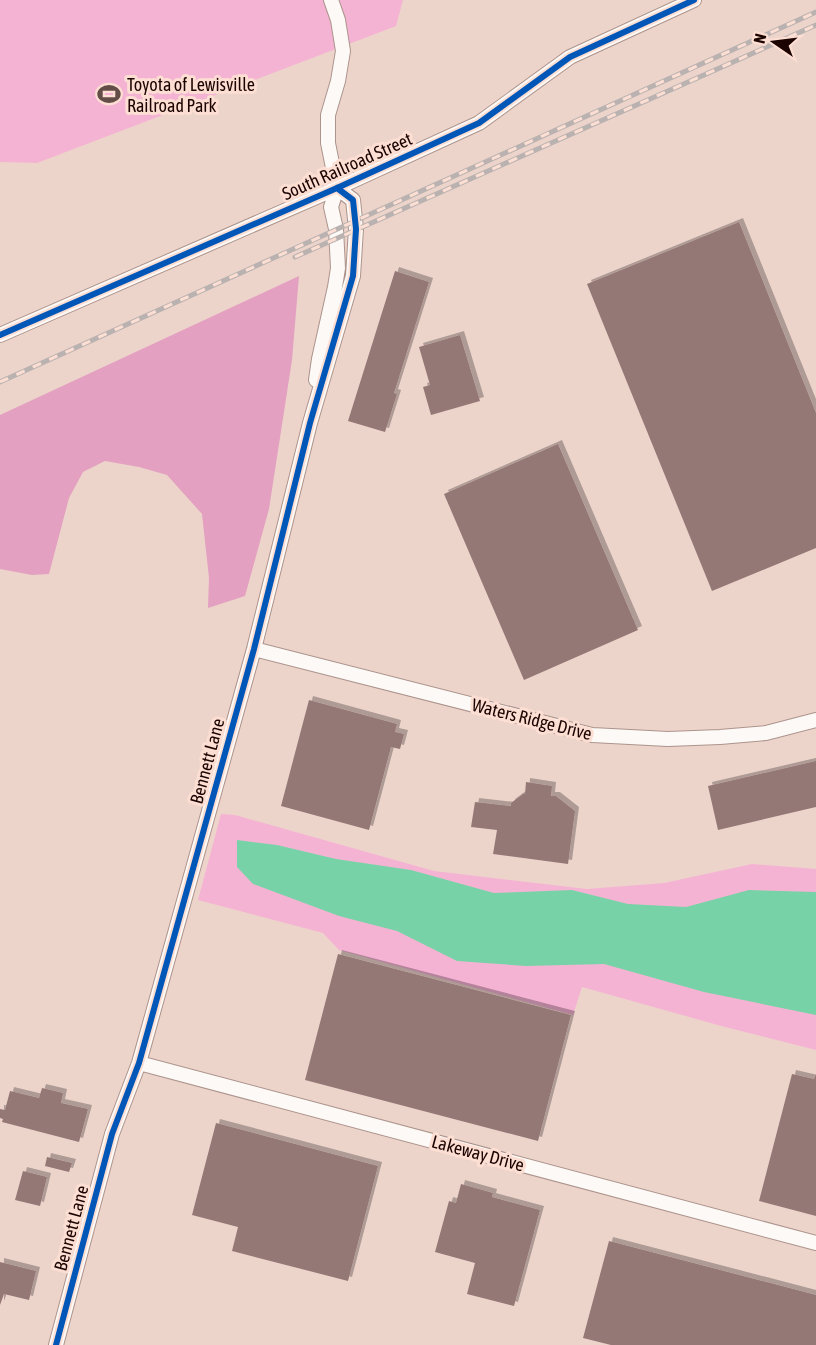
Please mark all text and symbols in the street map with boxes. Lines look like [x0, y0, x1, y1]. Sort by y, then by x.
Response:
north arrow [744, 12, 804, 72]
text: N [750, 32, 769, 45]
place label: Toyota of Lewisville Railroad Park [127, 74, 255, 116]
sports icon: Toyota of Lewisville Railroad Park [96, 81, 122, 107]
street label: South Railroad Street [279, 128, 415, 204]
street label: Waters Ridge Drive [470, 694, 594, 744]
street label: Bennett Lane [186, 716, 228, 806]
street label: Lakeway Drive [430, 1131, 526, 1175]
street label: Bennett Lane [50, 1183, 92, 1273]

